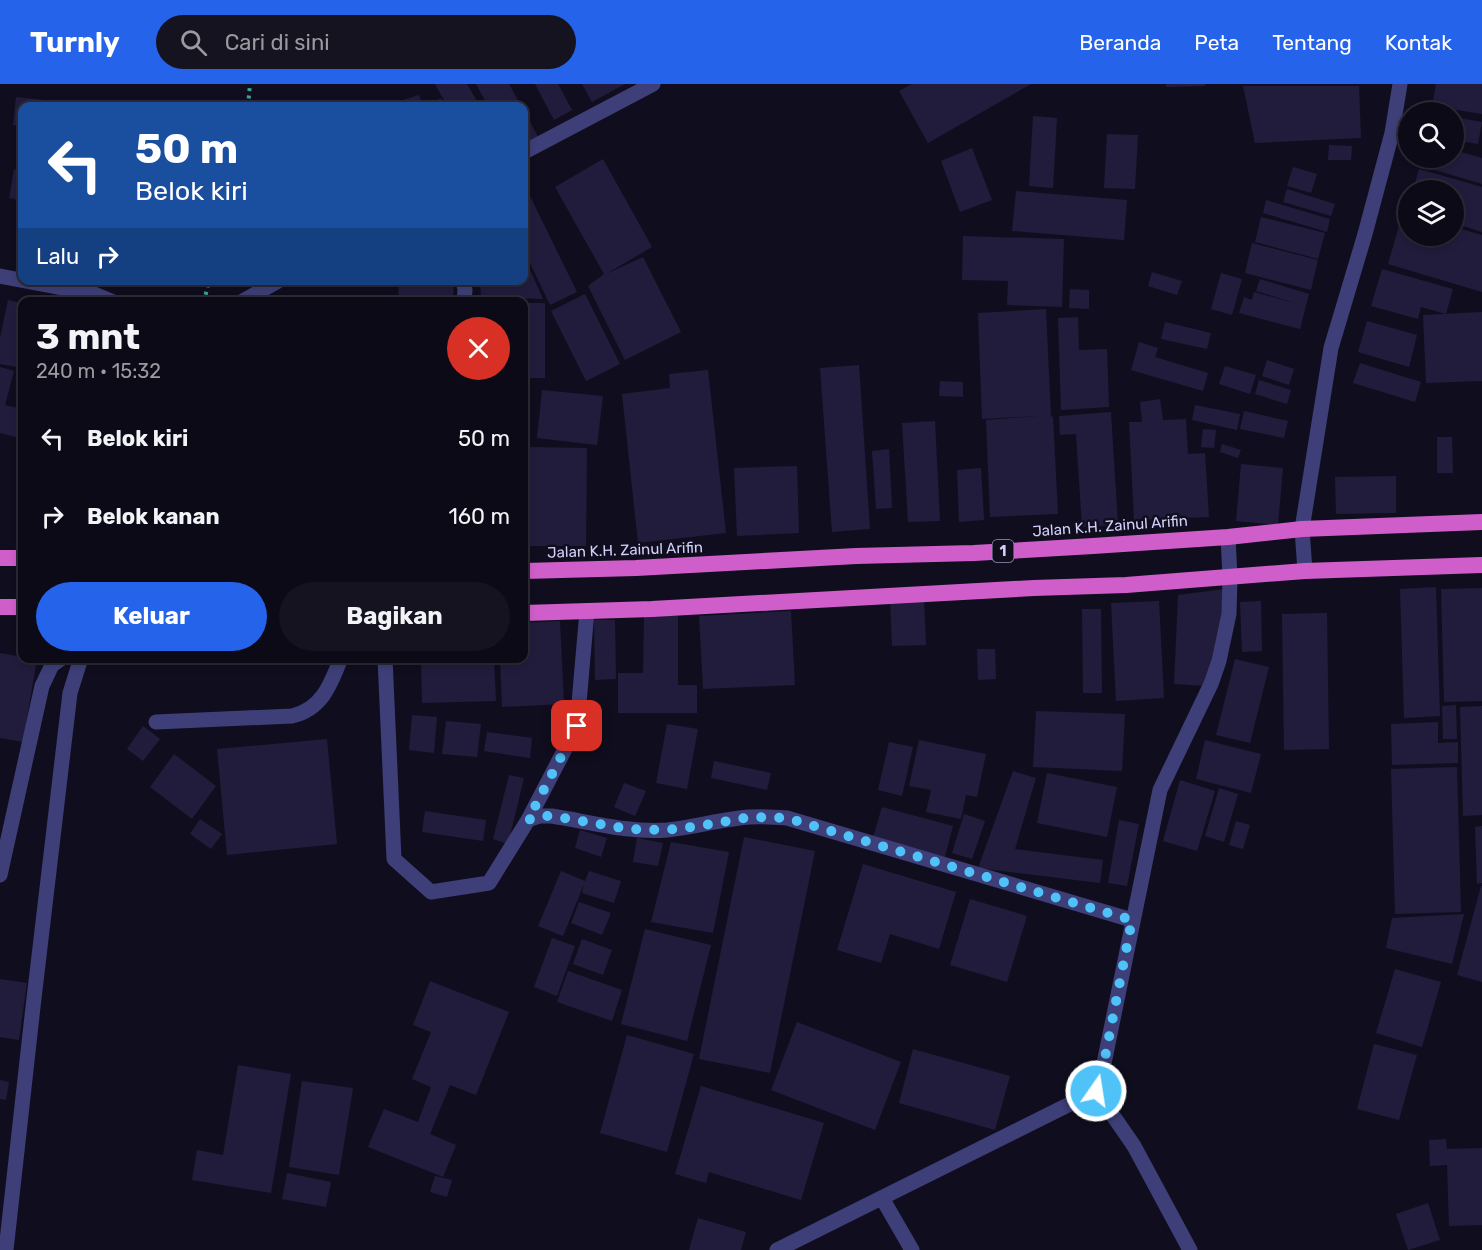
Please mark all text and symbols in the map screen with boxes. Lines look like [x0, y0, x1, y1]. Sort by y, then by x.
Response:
search box [156, 15, 576, 69]
text: Turnly [30, 26, 120, 59]
icon: search [177, 26, 210, 59]
text: Cari di sini [225, 29, 330, 56]
text: Beranda [1079, 30, 1161, 55]
text: Peta [1194, 30, 1239, 55]
text: Tentang [1272, 30, 1352, 55]
text: Kontak [1385, 30, 1452, 55]
map controls [1398, 102, 1464, 246]
button: search [1398, 102, 1464, 168]
text: 50 m [135, 124, 238, 174]
icon: left [36, 126, 114, 204]
text: Belok kiri [135, 175, 248, 207]
button: layers [1398, 180, 1464, 246]
icon: right [91, 240, 124, 273]
text: Lalu [36, 243, 79, 270]
text: 3 mnt [36, 315, 140, 358]
button: close [447, 317, 510, 380]
text: 240 m · 15:32 [36, 359, 161, 383]
icon: left [36, 422, 69, 455]
text: Belok kiri [87, 425, 188, 452]
text: 50 m [458, 425, 510, 452]
icon: right [36, 500, 69, 533]
text: Belok kanan [87, 503, 220, 530]
text: 160 m [448, 503, 510, 530]
street label: Jalan K.H. Zainul Arifin [1032, 512, 1188, 540]
street label: Jalan K.H. Zainul Arifin [547, 538, 703, 562]
road number: 1 [992, 540, 1014, 562]
button: Keluar [36, 582, 267, 651]
button: Bagikan [279, 582, 510, 651]
pin [551, 700, 602, 751]
icon: arrive [560, 709, 593, 742]
position arrow [1064, 1059, 1128, 1123]

